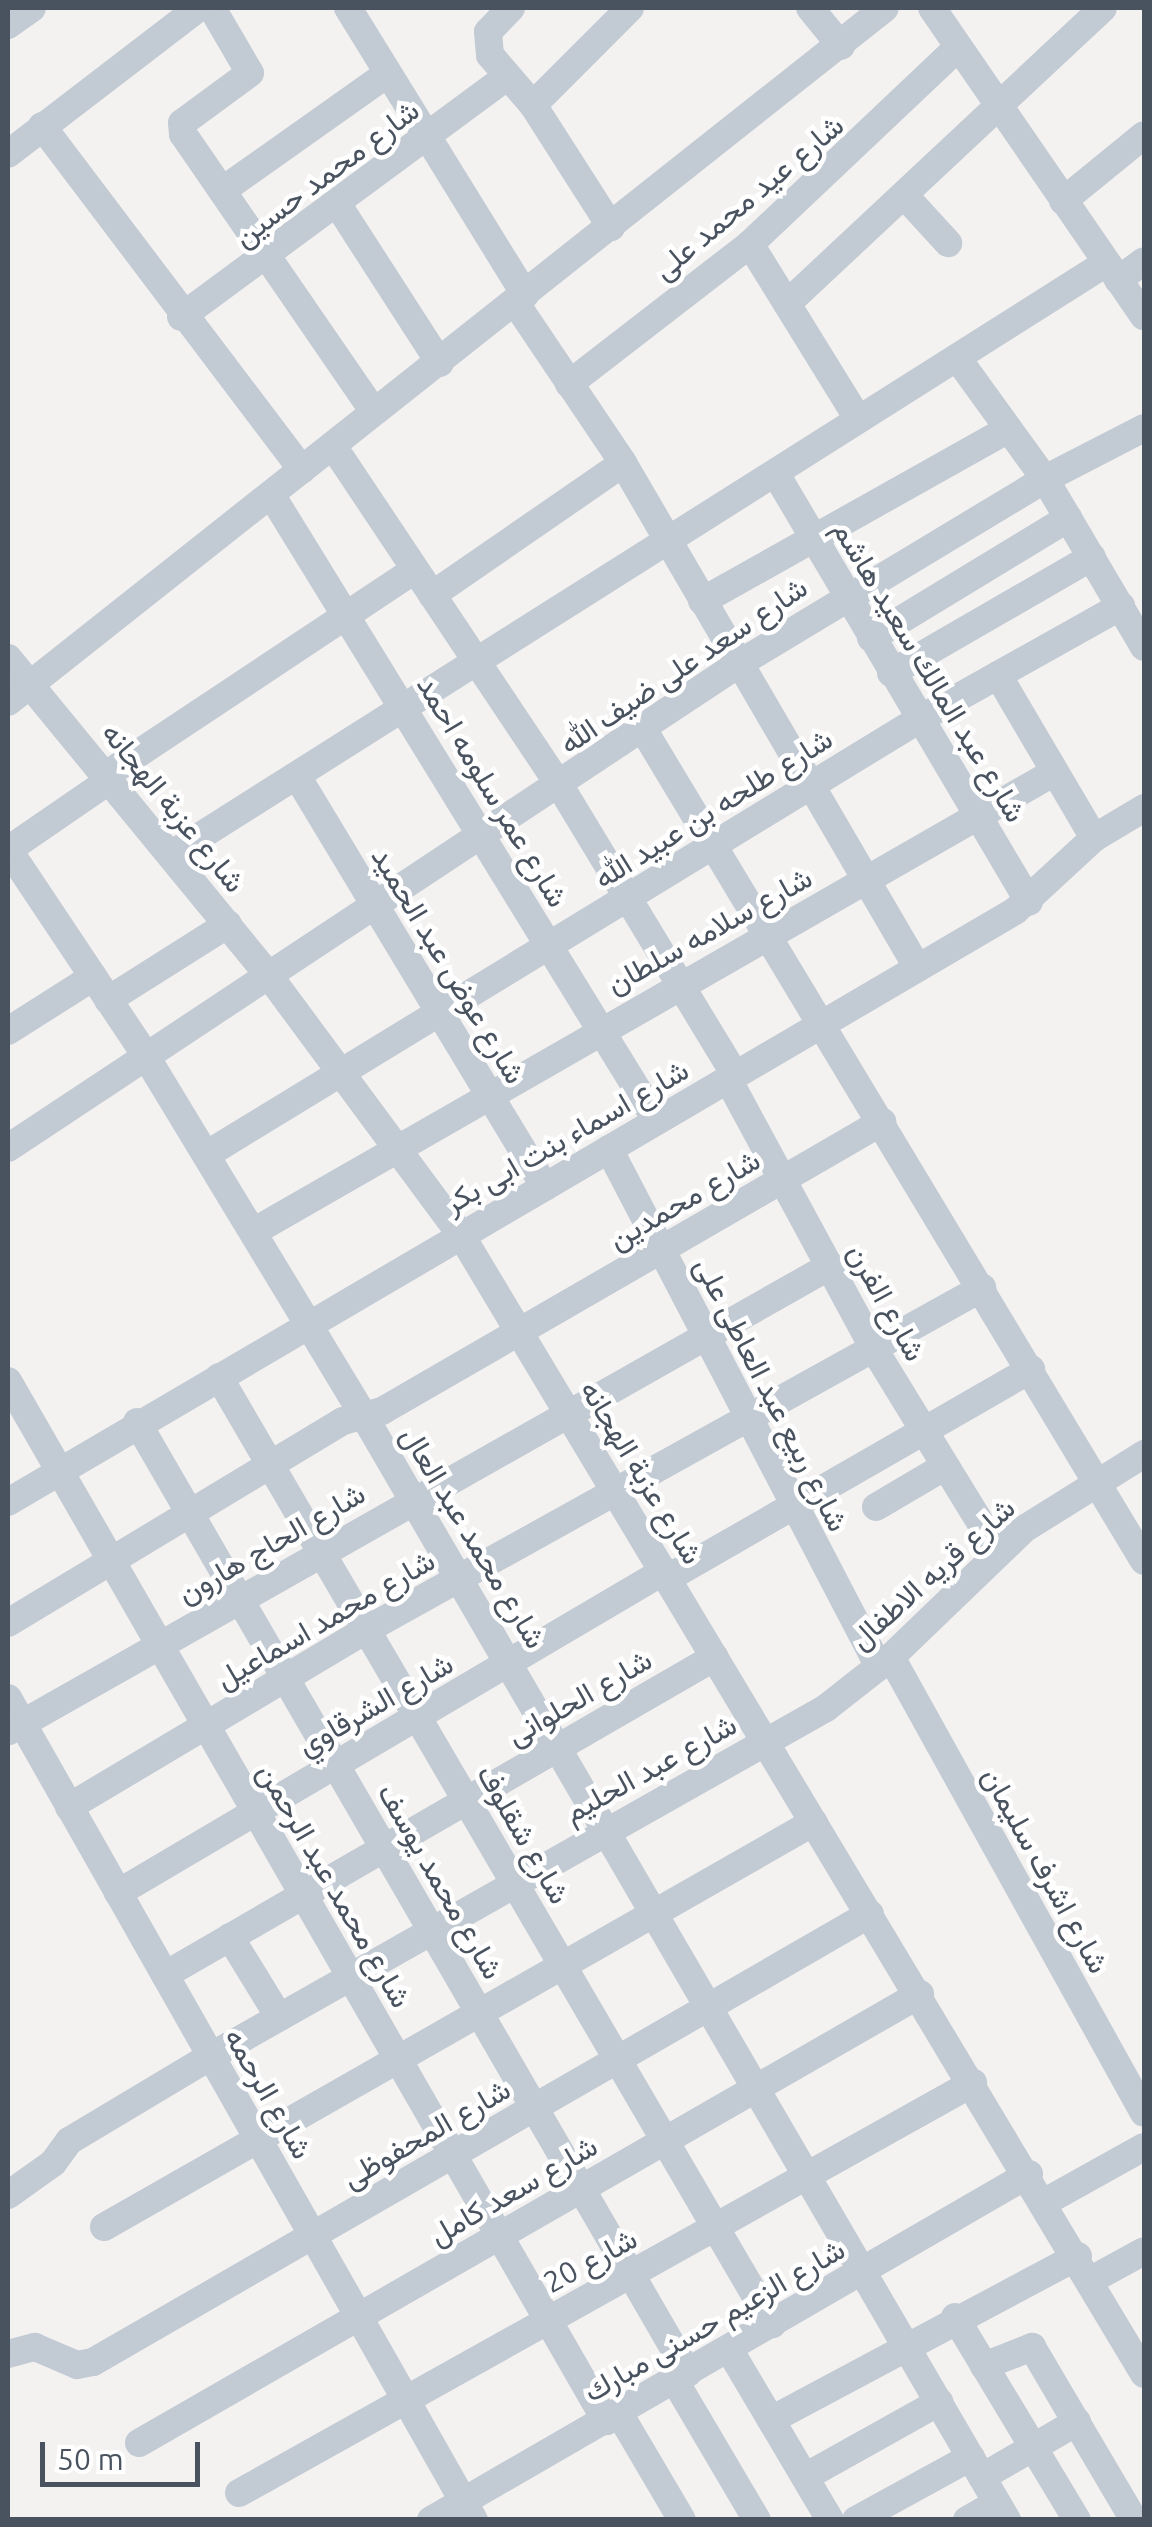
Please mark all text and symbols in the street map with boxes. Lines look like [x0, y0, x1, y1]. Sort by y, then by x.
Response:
street label: شارع محمد حسين [226, 92, 426, 254]
street label: شارع عيد محمد على [645, 107, 851, 287]
street label: شارع عبد المالك سعيد هاشم [826, 514, 1034, 828]
street label: شارع سعد على ضيف الله [552, 569, 814, 761]
street label: شارع عمر سلومه احمد [410, 669, 576, 913]
street label: شارع عزبة الهجانه [95, 715, 253, 899]
street label: شارع طلحه بن عبيد الله [587, 720, 839, 896]
street label: شارع عوض عبد الحميد [364, 840, 534, 1090]
street label: شارع سلامه سلطان [600, 859, 818, 1001]
street label: شارع اسماء بنت ابى بكر [437, 1051, 695, 1221]
street label: شارع محمدين [602, 1141, 766, 1257]
street label: شارع الفرن [840, 1237, 934, 1367]
street label: شارع ربيع عبد العاطى على [687, 1251, 857, 1537]
street label: شارع عزبة الهجانه [573, 1374, 711, 1570]
street label: شارع محمد عبد العال [394, 1420, 554, 1654]
street label: شارع الحاج هارون [171, 1475, 371, 1611]
street label: شارع قريه الاطفال [842, 1489, 1022, 1657]
street label: شارع محمد اسماعيل [209, 1542, 441, 1696]
street label: شارع الحلوانى [500, 1641, 658, 1753]
street label: شارع الشرقاوي [291, 1645, 459, 1763]
street label: شارع عبد الحليم [558, 1706, 742, 1830]
street label: شارع محمد عبد الرحمن [250, 1756, 420, 2014]
street label: شارع شقلوف [470, 1758, 578, 1910]
street label: شارع اشرف سليمان [975, 1761, 1117, 1979]
street label: شارع محمد يوسف [371, 1777, 511, 1985]
street label: شارع الرحمه [217, 2021, 321, 2165]
street label: شارع المحفوظى [336, 2070, 516, 2196]
street label: شارع سعد كامل [423, 2127, 603, 2253]
street label: شارع 20 [537, 2220, 643, 2300]
street label: شارع الزعيم حسنى مبارك [577, 2231, 851, 2409]
scale bar [45, 2422, 205, 2484]
text: 50 m [57, 2442, 124, 2476]

